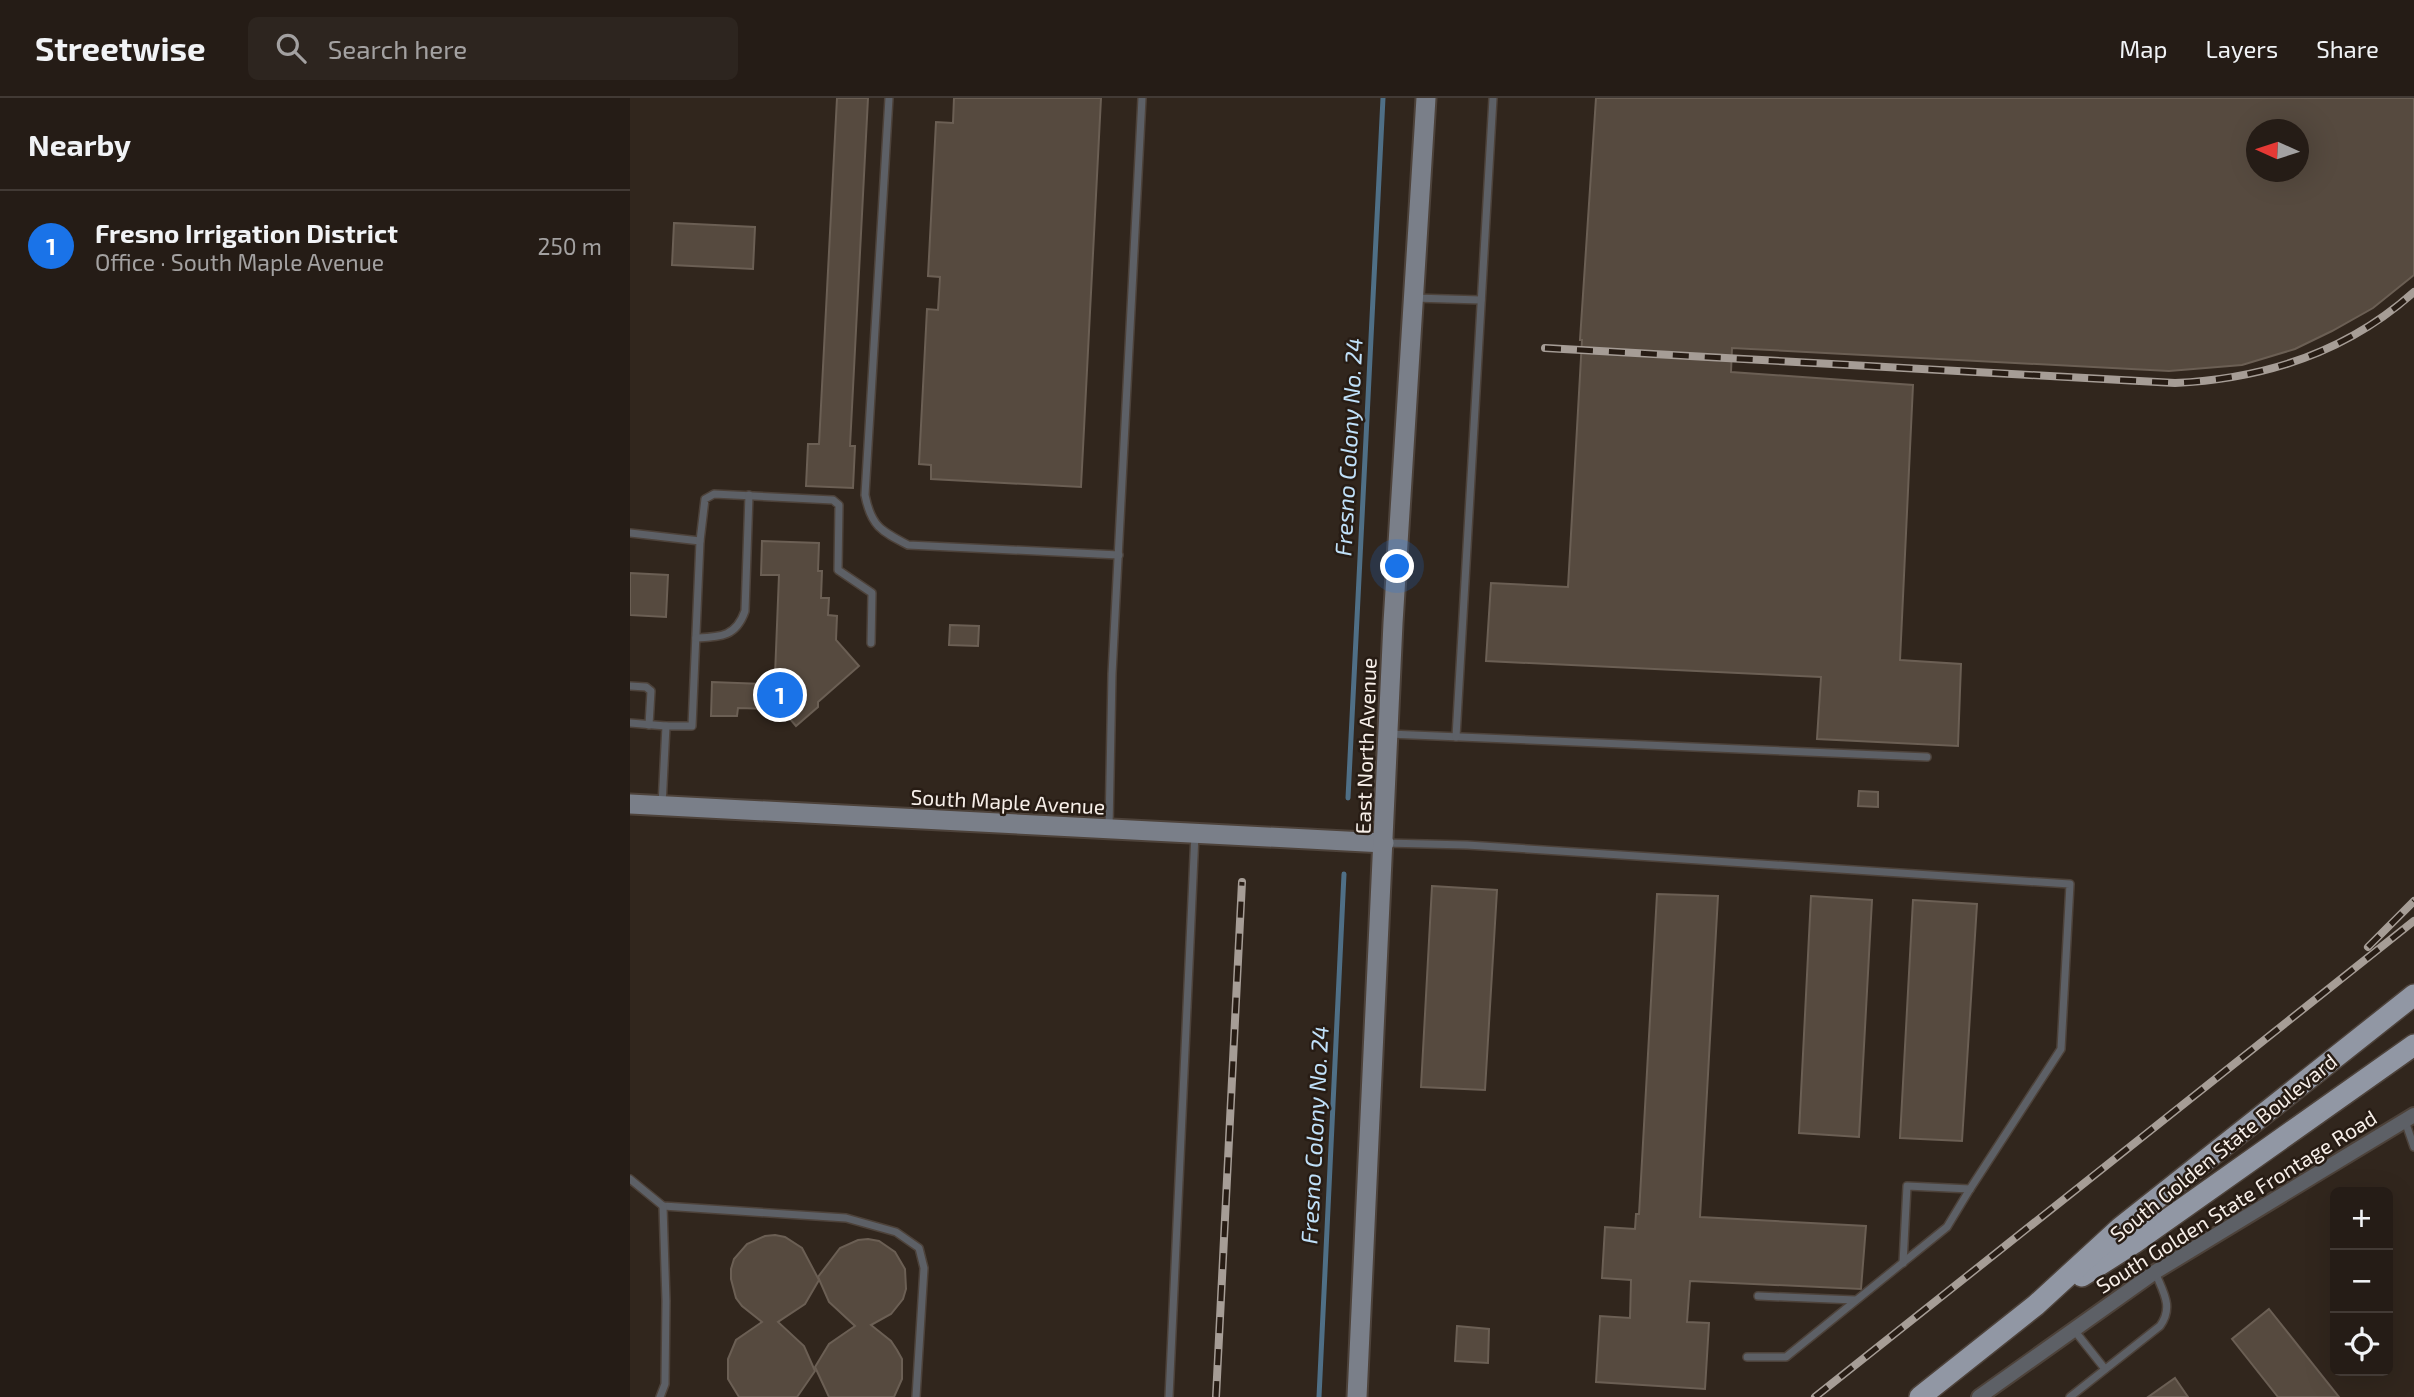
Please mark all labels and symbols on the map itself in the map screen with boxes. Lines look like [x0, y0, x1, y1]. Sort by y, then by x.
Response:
north arrow [2246, 119, 2309, 182]
water label: Fresno Colony No. 24 [1328, 337, 1368, 557]
your location [1380, 549, 1414, 583]
street label: East North Avenue [1349, 657, 1381, 835]
pin: 1 [757, 669, 803, 721]
street label: South Maple Avenue [910, 783, 1106, 819]
water label: Fresno Colony No. 24 [1294, 1025, 1334, 1245]
street label: South Golden State Boulevard [2105, 1048, 2341, 1246]
street label: South Golden State Frontage Road [2091, 1104, 2381, 1298]

